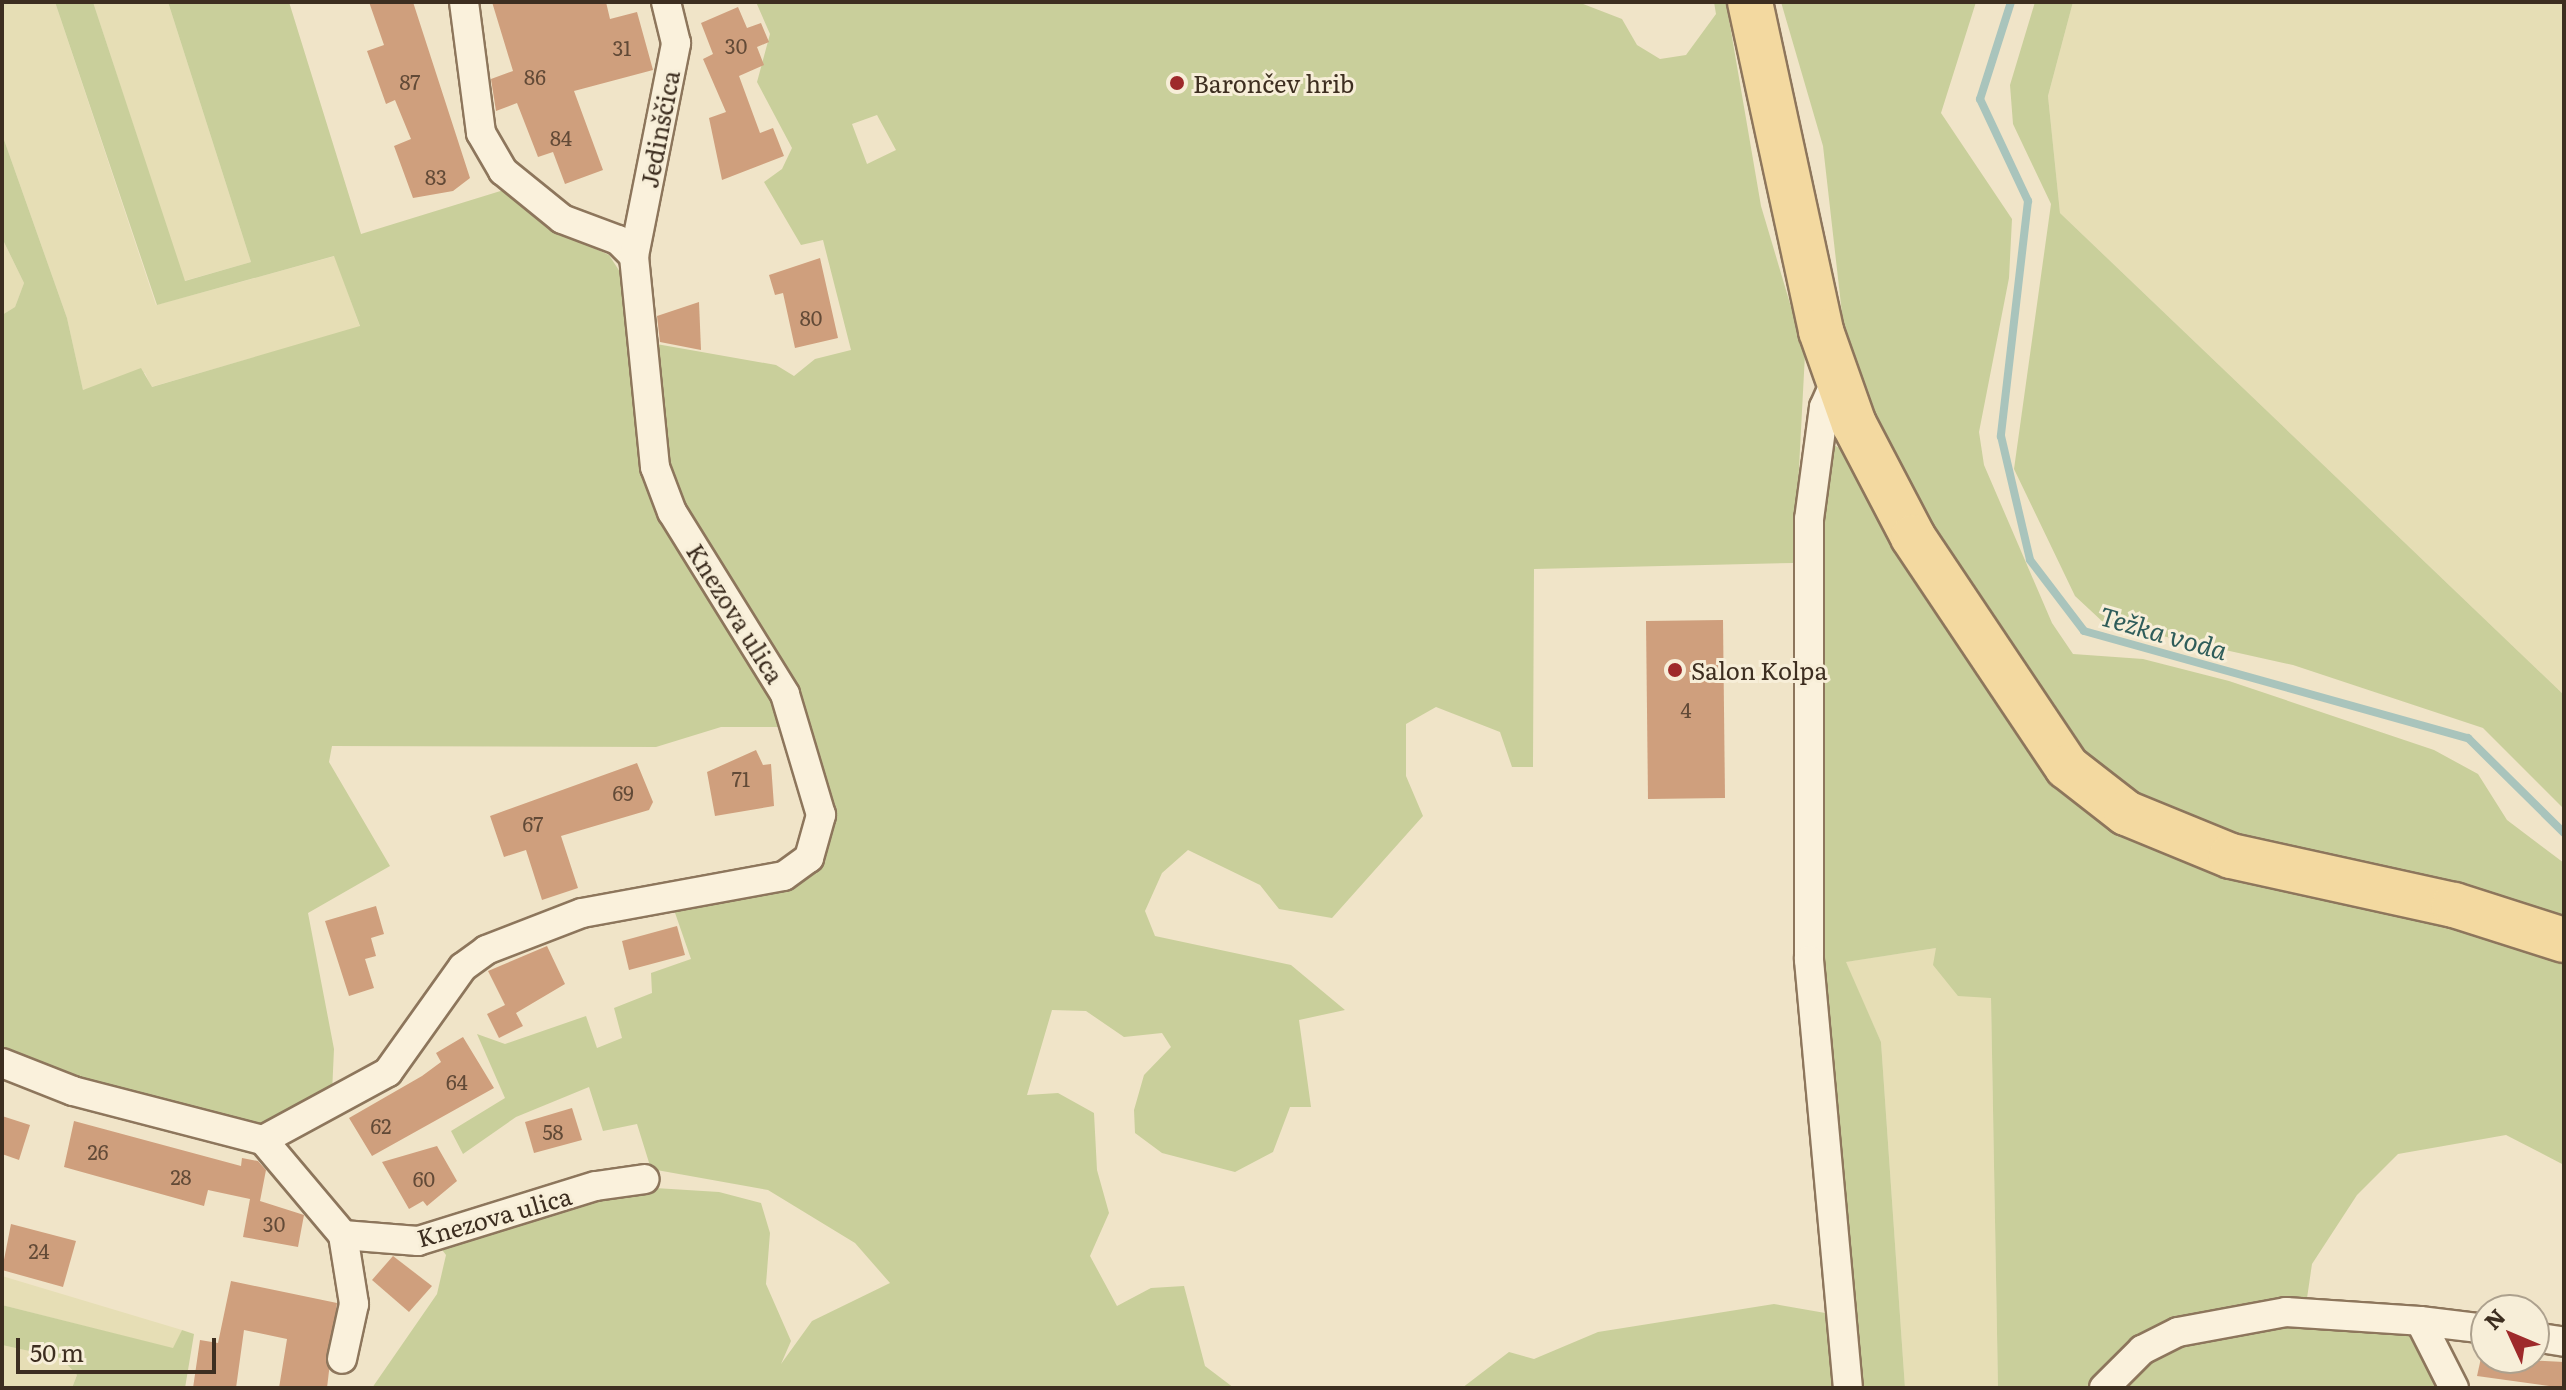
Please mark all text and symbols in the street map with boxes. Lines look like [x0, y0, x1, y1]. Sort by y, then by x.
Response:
house number: 30 [725, 33, 747, 57]
house number: 31 [613, 35, 631, 59]
house number: 86 [524, 64, 546, 88]
street label: Jedinščica [634, 68, 684, 190]
house number: 87 [400, 69, 420, 93]
place label: Barončev hrib [1193, 69, 1354, 97]
marker: Barončev hrib [1168, 74, 1186, 92]
house number: 84 [550, 125, 572, 149]
house number: 83 [425, 164, 447, 188]
house number: 80 [800, 305, 822, 329]
street label: Knezova ulica [682, 538, 790, 688]
water label: Težka voda [2097, 599, 2231, 665]
place label: Salon Kolpa [1691, 656, 1827, 684]
marker: Salon Kolpa [1666, 661, 1684, 679]
house number: 4 [1680, 697, 1692, 721]
house number: 71 [732, 766, 750, 790]
house number: 69 [612, 780, 634, 804]
house number: 67 [523, 811, 543, 835]
house number: 64 [446, 1069, 468, 1093]
house number: 62 [371, 1113, 391, 1137]
house number: 58 [542, 1119, 564, 1143]
house number: 26 [88, 1139, 108, 1163]
house number: 28 [170, 1164, 192, 1188]
house number: 60 [413, 1166, 435, 1190]
street label: Knezova ulica [413, 1180, 575, 1252]
house number: 30 [263, 1211, 285, 1235]
house number: 24 [28, 1238, 50, 1262]
north arrow [2470, 1294, 2550, 1374]
text: N [2476, 1300, 2512, 1336]
scale bar [20, 1322, 220, 1372]
text: 50 m [30, 1334, 84, 1369]

